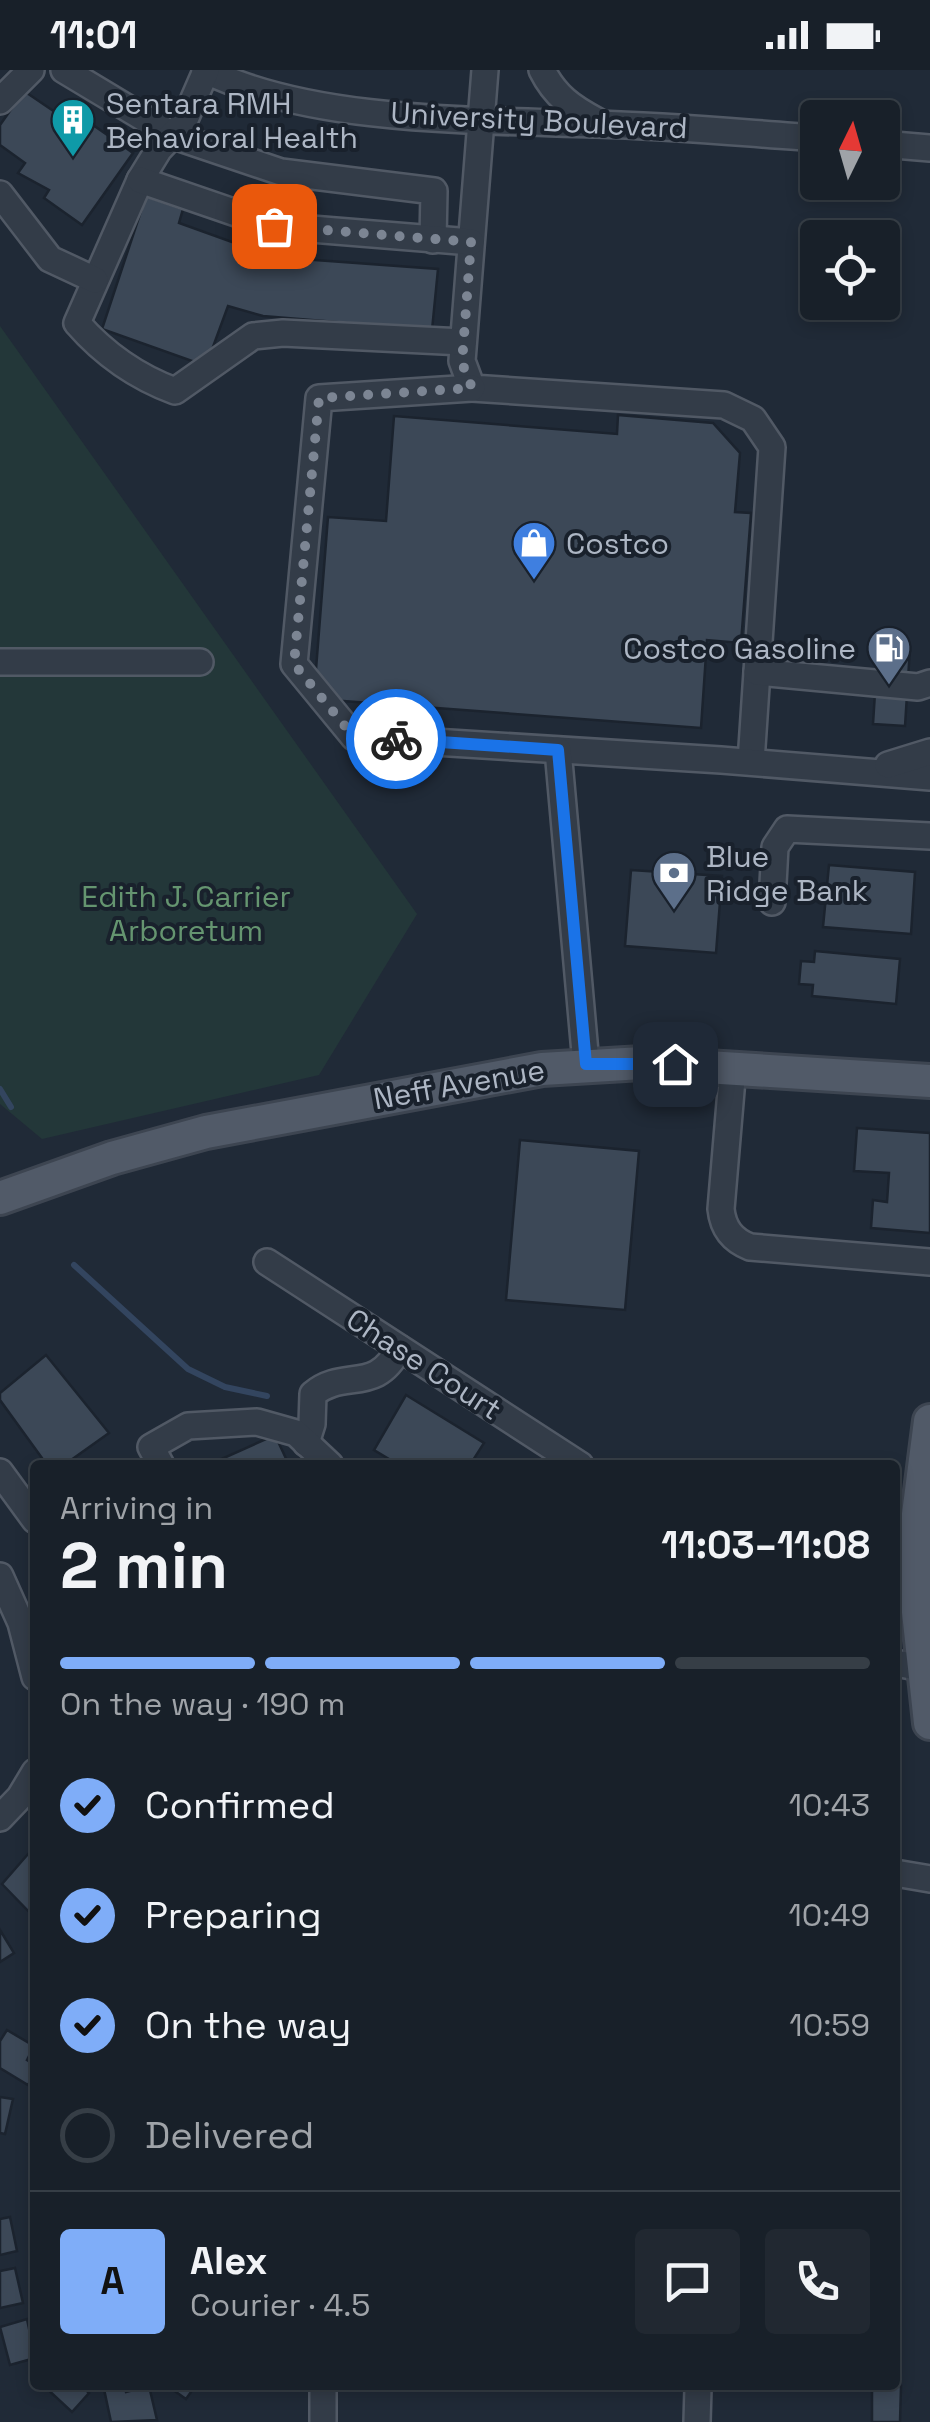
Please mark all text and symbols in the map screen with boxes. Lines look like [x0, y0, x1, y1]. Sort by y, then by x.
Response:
text: 11:01 [50, 11, 137, 59]
place label: Sentara RMH Behavioral Health [106, 84, 358, 157]
street label: University Boulevard [390, 93, 688, 147]
building icon: Sentara RMH Behavioral Health [50, 97, 96, 158]
north arrow [800, 100, 900, 200]
map controls [800, 100, 900, 320]
pin [232, 184, 317, 269]
icon: bag [247, 199, 302, 254]
button: locate [800, 220, 900, 320]
shop icon: Costco [511, 520, 557, 581]
place label: Costco [566, 524, 669, 563]
fuel station icon: Costco Gasoline [866, 625, 912, 686]
place label: Costco Gasoline [623, 629, 856, 668]
courier [346, 689, 446, 789]
icon: bike [369, 712, 424, 767]
place label: Blue Ridge Bank [706, 837, 868, 910]
bank icon: Blue Ridge Bank [651, 850, 697, 911]
park label: Edith J. Carrier Arboretum [81, 877, 291, 950]
pin [633, 1022, 718, 1107]
icon: home [648, 1037, 703, 1092]
street label: Neff Avenue [370, 1050, 548, 1118]
street label: Chase Court [339, 1299, 509, 1429]
text: Arriving in [60, 1488, 213, 1528]
text: 11:03–11:08 [661, 1521, 870, 1569]
text: 2 min [60, 1524, 228, 1607]
text: On the way · 190 m [60, 1684, 345, 1724]
icon: check [60, 1778, 115, 1833]
text: Confirmed [145, 1781, 335, 1829]
text: 10:43 [789, 1785, 870, 1825]
icon: check [60, 1888, 115, 1943]
text: Preparing [145, 1891, 322, 1939]
text: 10:49 [788, 1895, 870, 1935]
icon: check [60, 1998, 115, 2053]
text: On the way [145, 2001, 351, 2049]
text: 10:59 [789, 2005, 870, 2045]
text: Delivered [145, 2111, 314, 2159]
button: chat [635, 2229, 740, 2334]
button: phone [765, 2229, 870, 2334]
text: Alex [190, 2237, 267, 2285]
text: A [100, 2257, 125, 2305]
text: Courier · 4.5 [190, 2285, 371, 2325]

